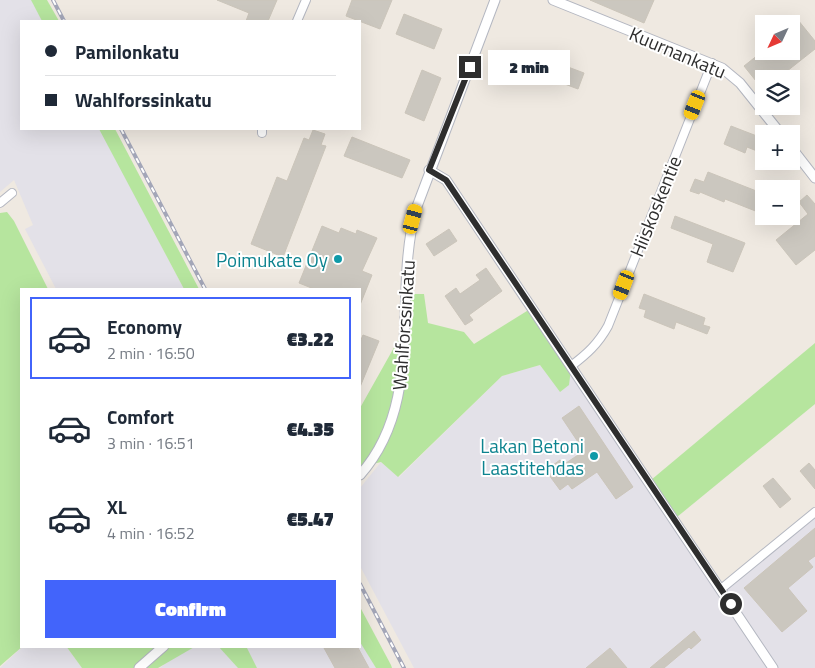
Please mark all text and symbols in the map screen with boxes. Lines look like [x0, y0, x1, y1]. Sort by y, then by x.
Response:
north arrow [755, 15, 800, 60]
map controls [755, 15, 800, 225]
street label: Kuurnankatu [625, 19, 731, 85]
text: Pamilonkatu [75, 37, 179, 66]
callout: 2 min [488, 50, 570, 84]
text: 2 min [509, 55, 549, 79]
route end [459, 56, 481, 78]
button: layers [755, 70, 800, 115]
text: Wahlforssinkatu [75, 85, 212, 114]
car [682, 88, 707, 122]
button: + [755, 125, 800, 170]
street label: Hiiskoskentie [622, 151, 688, 261]
button: − [755, 180, 800, 225]
car [401, 203, 424, 235]
place label: Poimukate Oy [216, 245, 328, 274]
marker: Poimukate Oy [332, 253, 344, 265]
street label: Wahlforssinkatu [384, 259, 422, 391]
car [611, 268, 636, 302]
text: Economy [107, 312, 182, 341]
icon: car [47, 316, 92, 361]
text: €3.22 [287, 324, 334, 353]
text: 2 min · 16:50 [107, 341, 195, 365]
text: Comfort [107, 402, 174, 431]
icon: car [47, 406, 92, 451]
text: €4.35 [287, 414, 334, 443]
text: 3 min · 16:51 [107, 431, 195, 455]
place label: Lakan Betoni Laastitehdas [480, 431, 584, 482]
marker: Lakan Betoni Laastitehdas [588, 450, 600, 462]
text: XL [107, 492, 127, 521]
icon: car [47, 496, 92, 541]
text: €5.47 [287, 504, 334, 533]
text: 4 min · 16:52 [107, 521, 195, 545]
button: Confirm [45, 580, 336, 638]
route start [720, 593, 742, 615]

